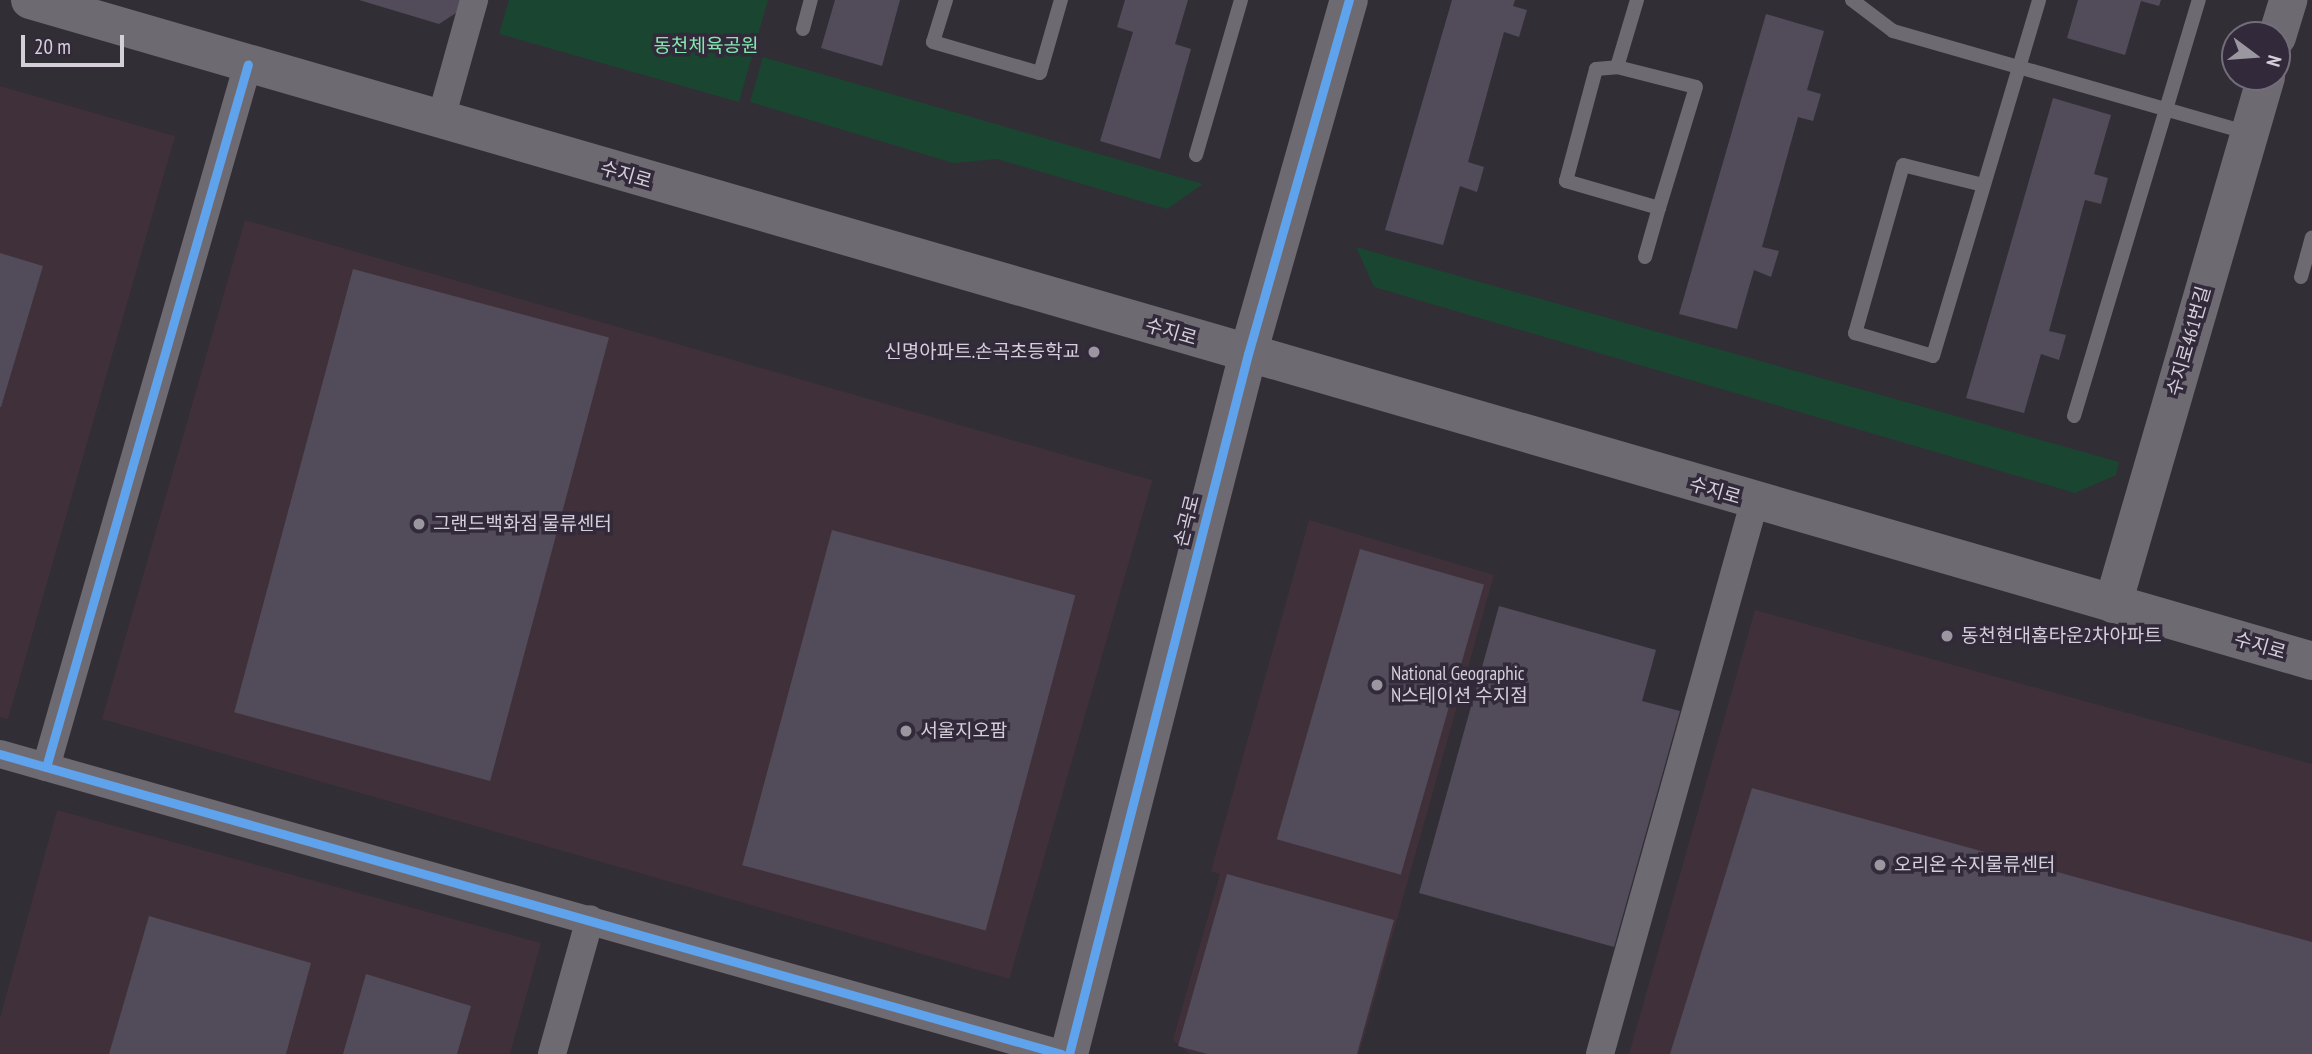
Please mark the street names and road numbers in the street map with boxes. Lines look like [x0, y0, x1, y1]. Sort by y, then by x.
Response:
street label: 수지로 [598, 157, 654, 193]
street label: 수지로461번길 [2162, 284, 2216, 398]
street label: 수지로 [1143, 314, 1199, 350]
street label: 수지로 [1687, 473, 1743, 509]
street label: 손곡로 [1170, 493, 1204, 549]
street label: 수지로 [2232, 628, 2288, 664]

